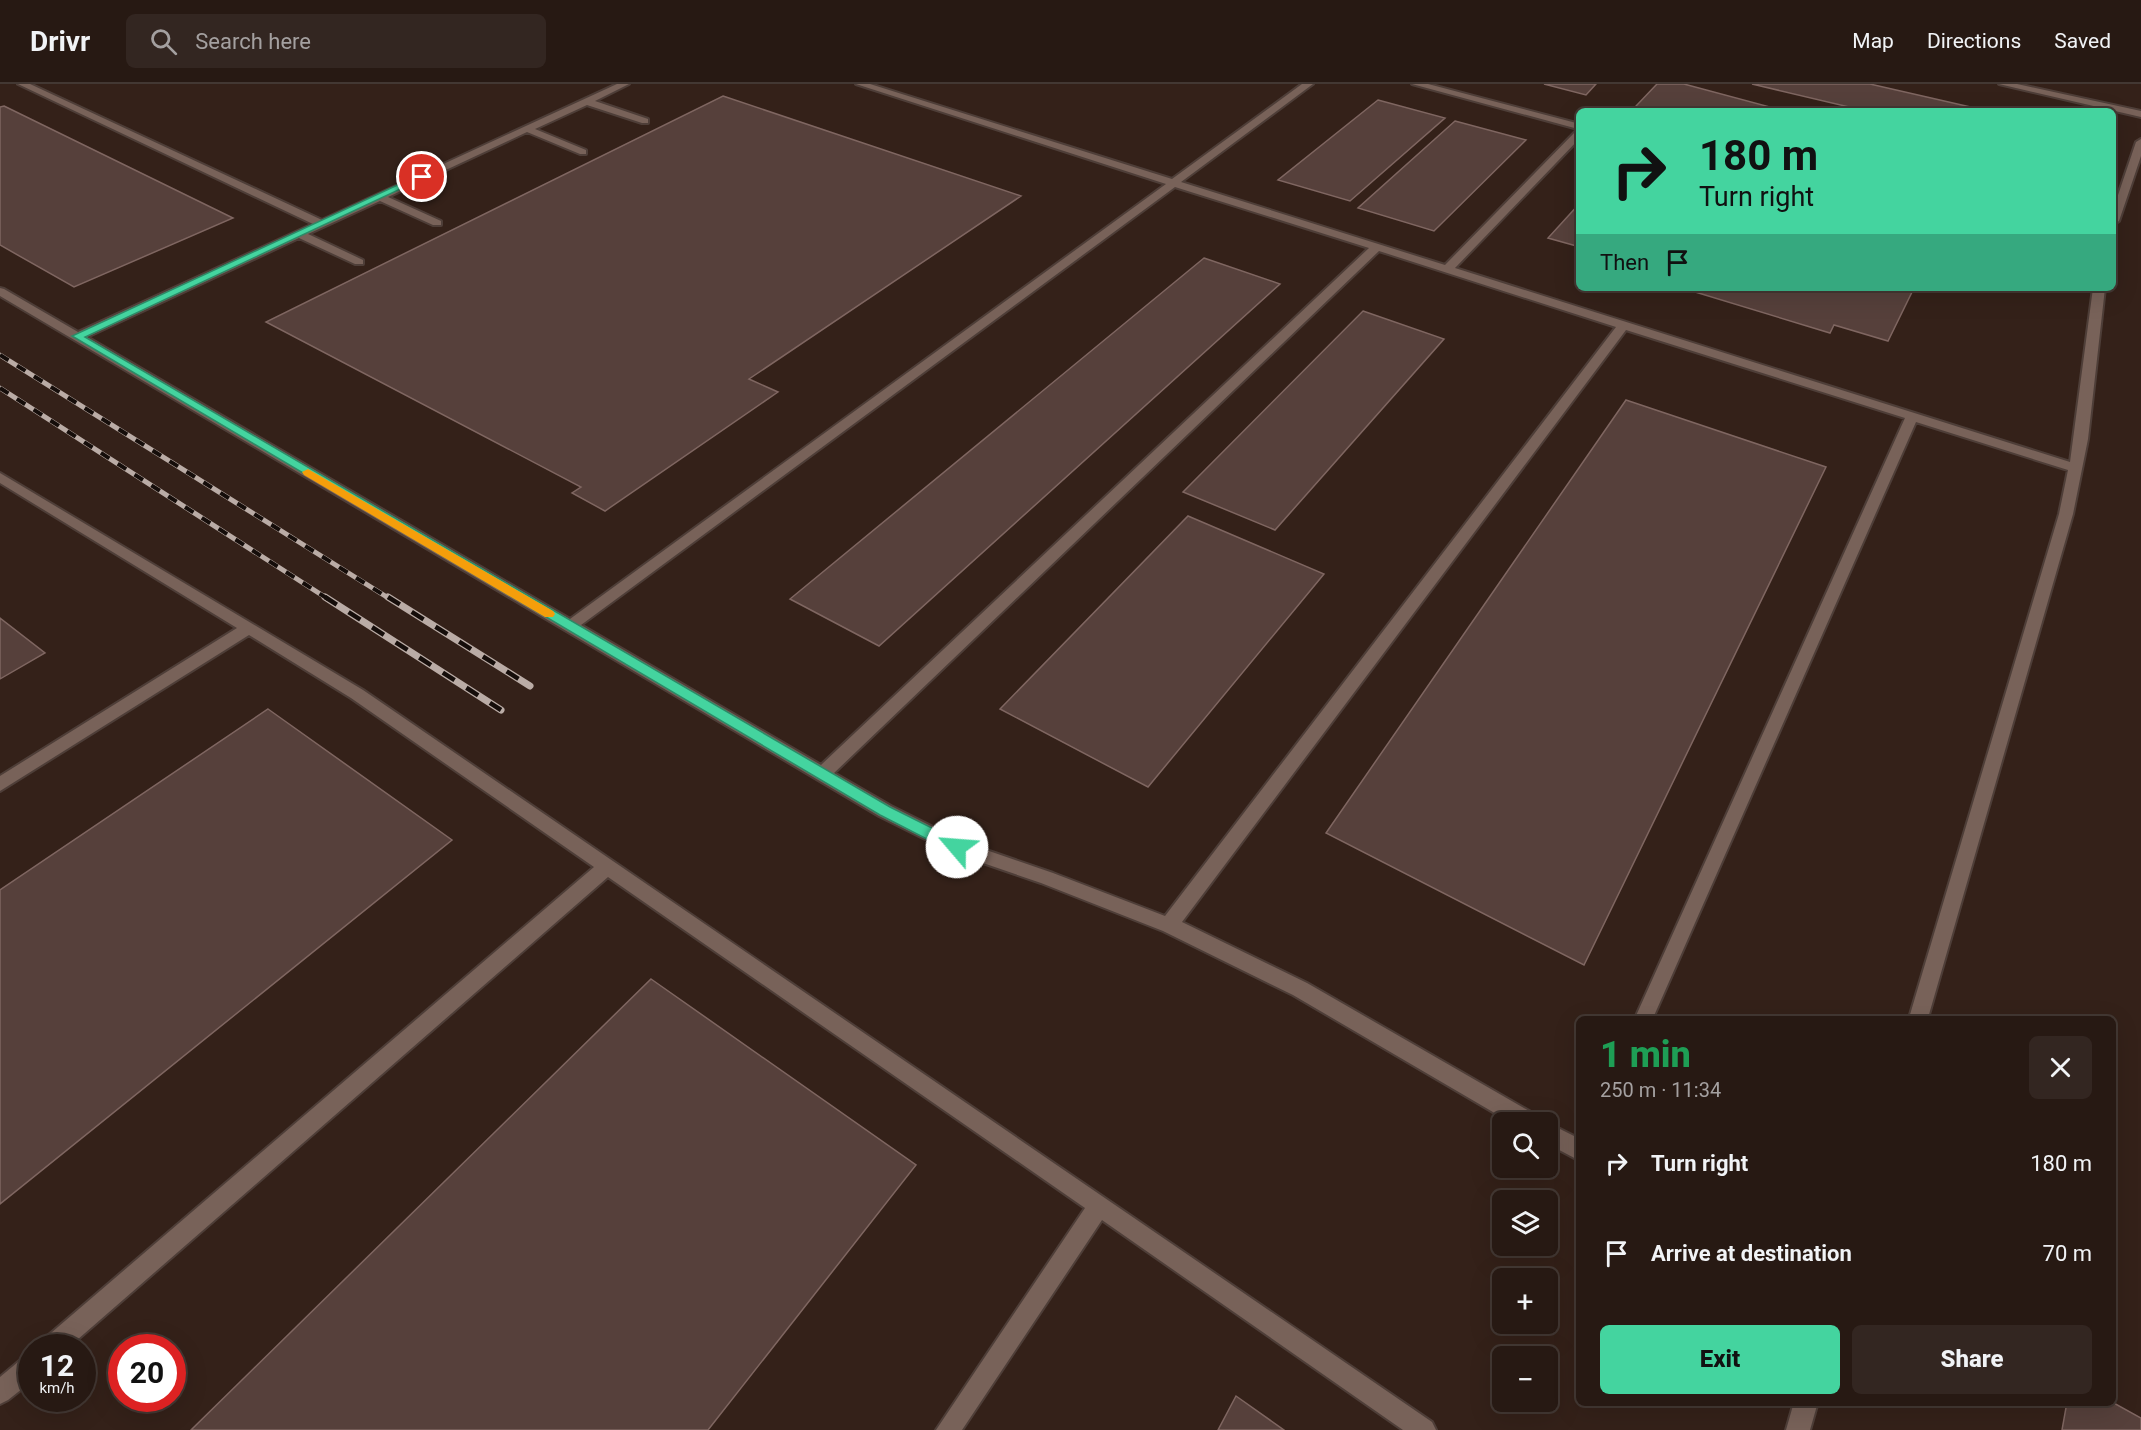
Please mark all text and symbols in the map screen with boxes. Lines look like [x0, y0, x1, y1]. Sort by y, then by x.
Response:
search box [126, 14, 546, 68]
text: Drivr [30, 25, 90, 58]
icon: search [147, 25, 180, 58]
text: Search here [195, 29, 311, 54]
text: Map [1852, 29, 1894, 53]
text: Directions [1927, 29, 2021, 53]
text: Saved [2054, 29, 2111, 53]
text: 180 m [1699, 131, 1818, 180]
icon: right [1600, 132, 1678, 210]
pin [396, 151, 447, 202]
icon: arrive [405, 160, 438, 193]
text: Turn right [1699, 181, 1814, 213]
icon: arrive [1661, 246, 1694, 279]
text: Then [1600, 250, 1649, 275]
position arrow [925, 815, 989, 879]
text: 1 min [1600, 1034, 1691, 1076]
button: close [2029, 1036, 2092, 1099]
text: 250 m · 11:34 [1600, 1078, 1721, 1102]
map controls [1492, 1112, 1558, 1412]
button: search [1492, 1112, 1558, 1178]
icon: right [1600, 1147, 1633, 1180]
text: Turn right [1651, 1151, 1748, 1176]
text: 180 m [2030, 1151, 2092, 1176]
button: layers [1492, 1190, 1558, 1256]
icon: arrive [1600, 1237, 1633, 1270]
text: Arrive at destination [1651, 1241, 1852, 1266]
text: 70 m [2043, 1241, 2092, 1266]
button: + [1492, 1268, 1558, 1334]
button: Exit [1600, 1325, 1840, 1394]
button: Share [1852, 1325, 2092, 1394]
speed limit sign: 20 [108, 1334, 186, 1412]
button: − [1492, 1346, 1558, 1412]
text: 12 [40, 1348, 74, 1383]
text: km/h [39, 1379, 75, 1397]

